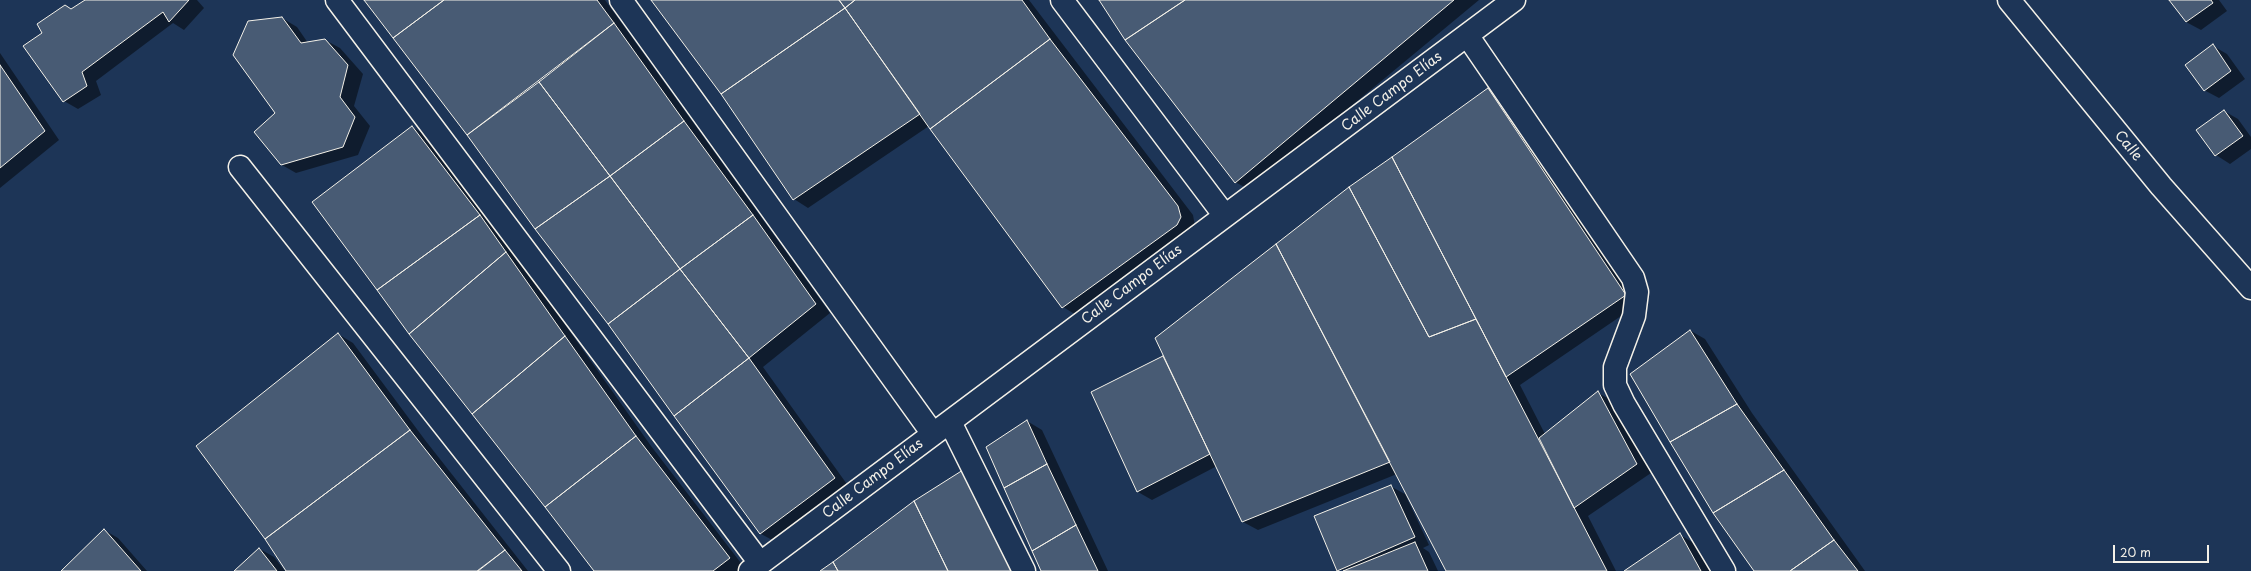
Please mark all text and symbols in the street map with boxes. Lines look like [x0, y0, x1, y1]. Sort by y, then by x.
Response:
street label: Calle Campo Elías [1338, 49, 1446, 135]
street label: Calle [2111, 127, 2145, 165]
street label: Calle Campo Elías [1078, 242, 1186, 328]
street label: Calle Campo Elías [819, 436, 927, 522]
scale bar [2115, 537, 2211, 563]
text: 20 m [2120, 543, 2151, 561]

